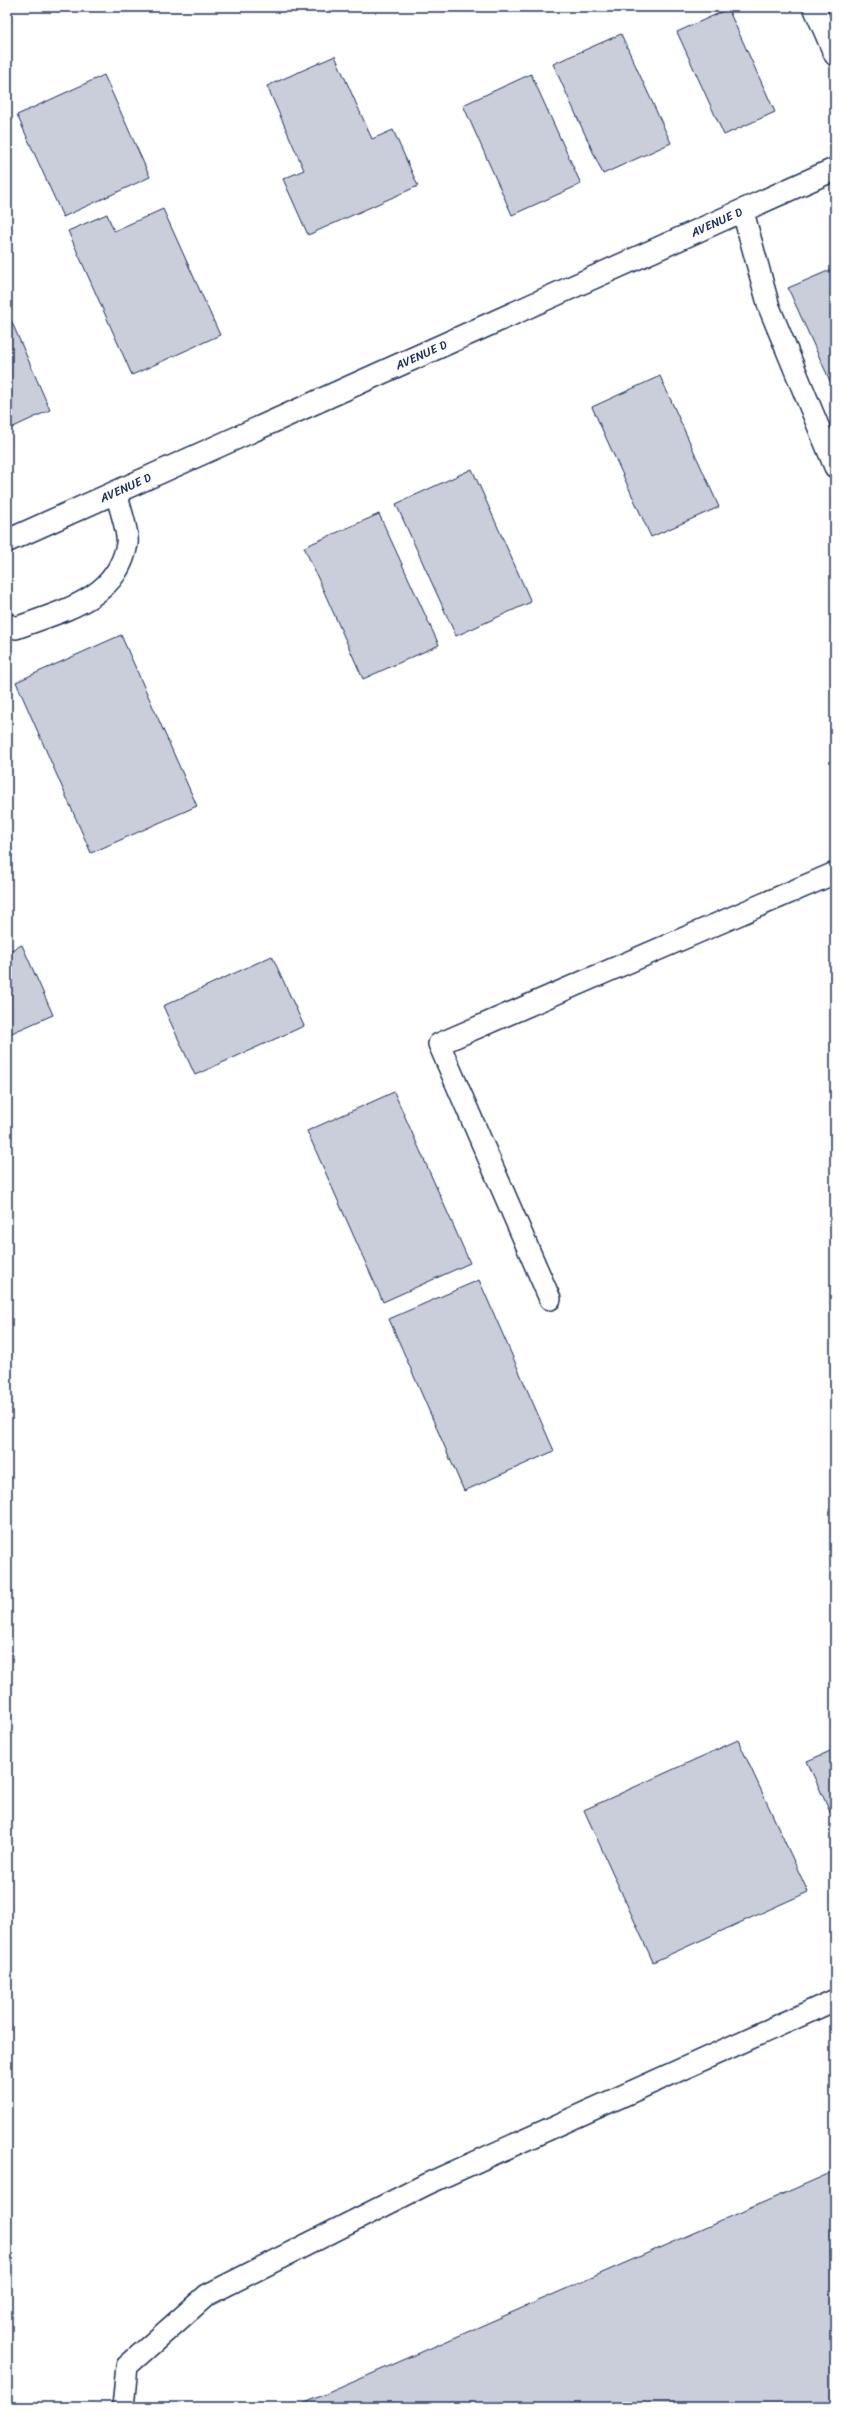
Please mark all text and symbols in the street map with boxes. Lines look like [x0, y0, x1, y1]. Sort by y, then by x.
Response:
street label: AVENUE D [686, 201, 746, 244]
street label: AVENUE D [391, 334, 451, 377]
street label: AVENUE D [95, 466, 155, 509]

